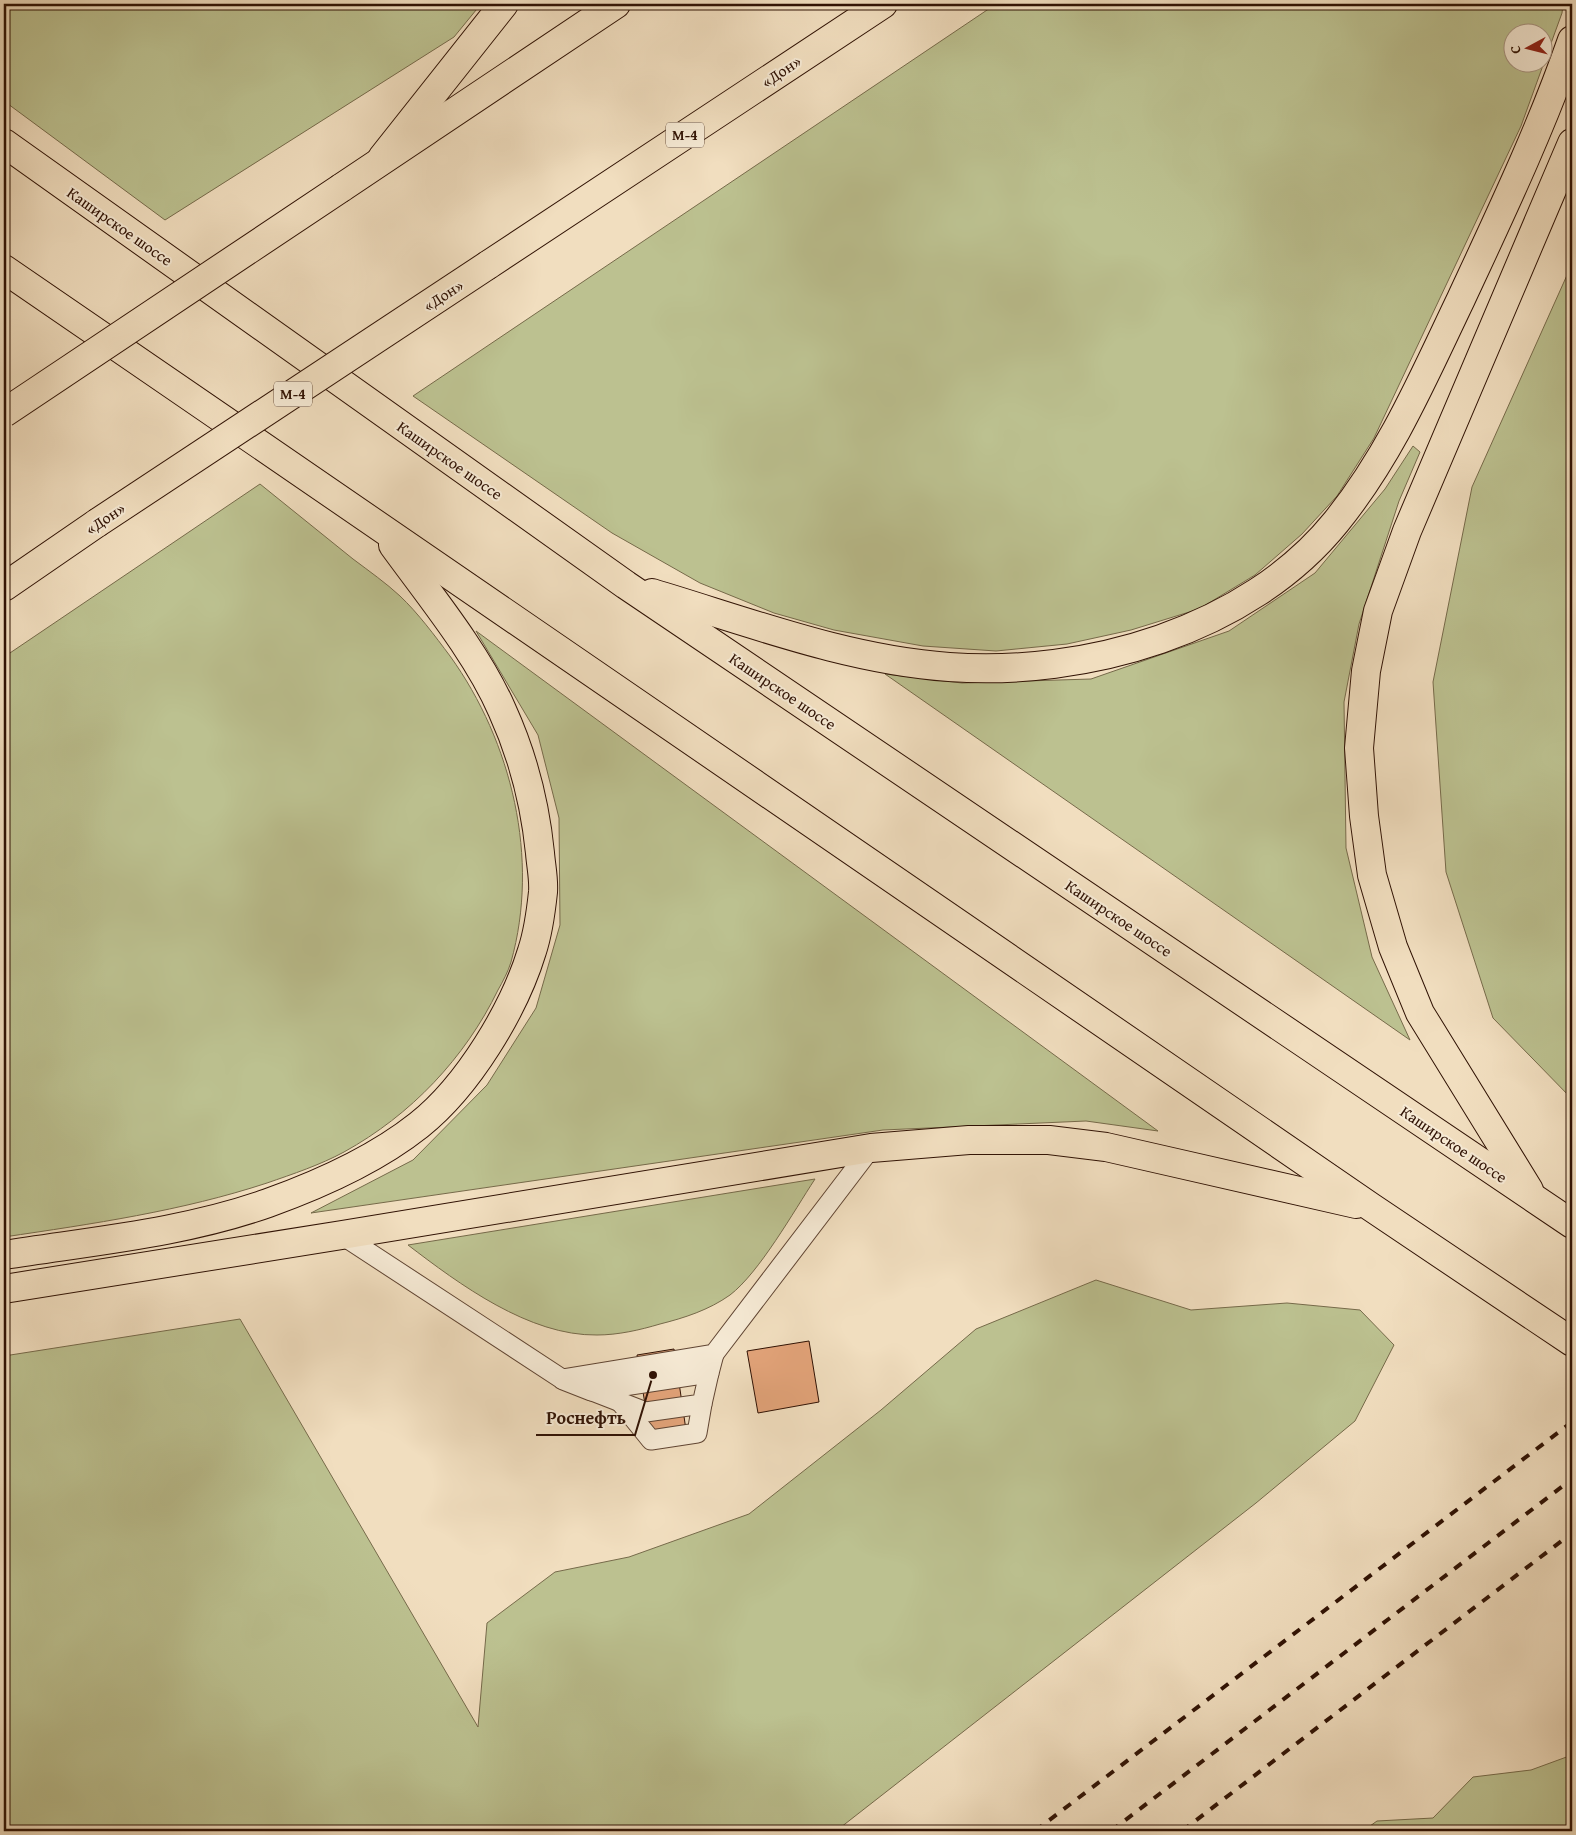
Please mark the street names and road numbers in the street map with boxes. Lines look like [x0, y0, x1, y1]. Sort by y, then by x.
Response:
street label: «Дон» [756, 49, 806, 93]
road number: М-4 [666, 122, 704, 148]
street label: Каширское шоссе [62, 181, 178, 271]
street label: «Дон» [418, 273, 468, 317]
road number: М-4 [274, 382, 312, 406]
street label: Каширское шоссе [392, 415, 508, 505]
street label: «Дон» [80, 496, 130, 540]
street label: Каширское шоссе [725, 646, 841, 736]
street label: Каширское шоссе [1061, 873, 1177, 963]
street label: Каширское шоссе [1396, 1099, 1512, 1189]

